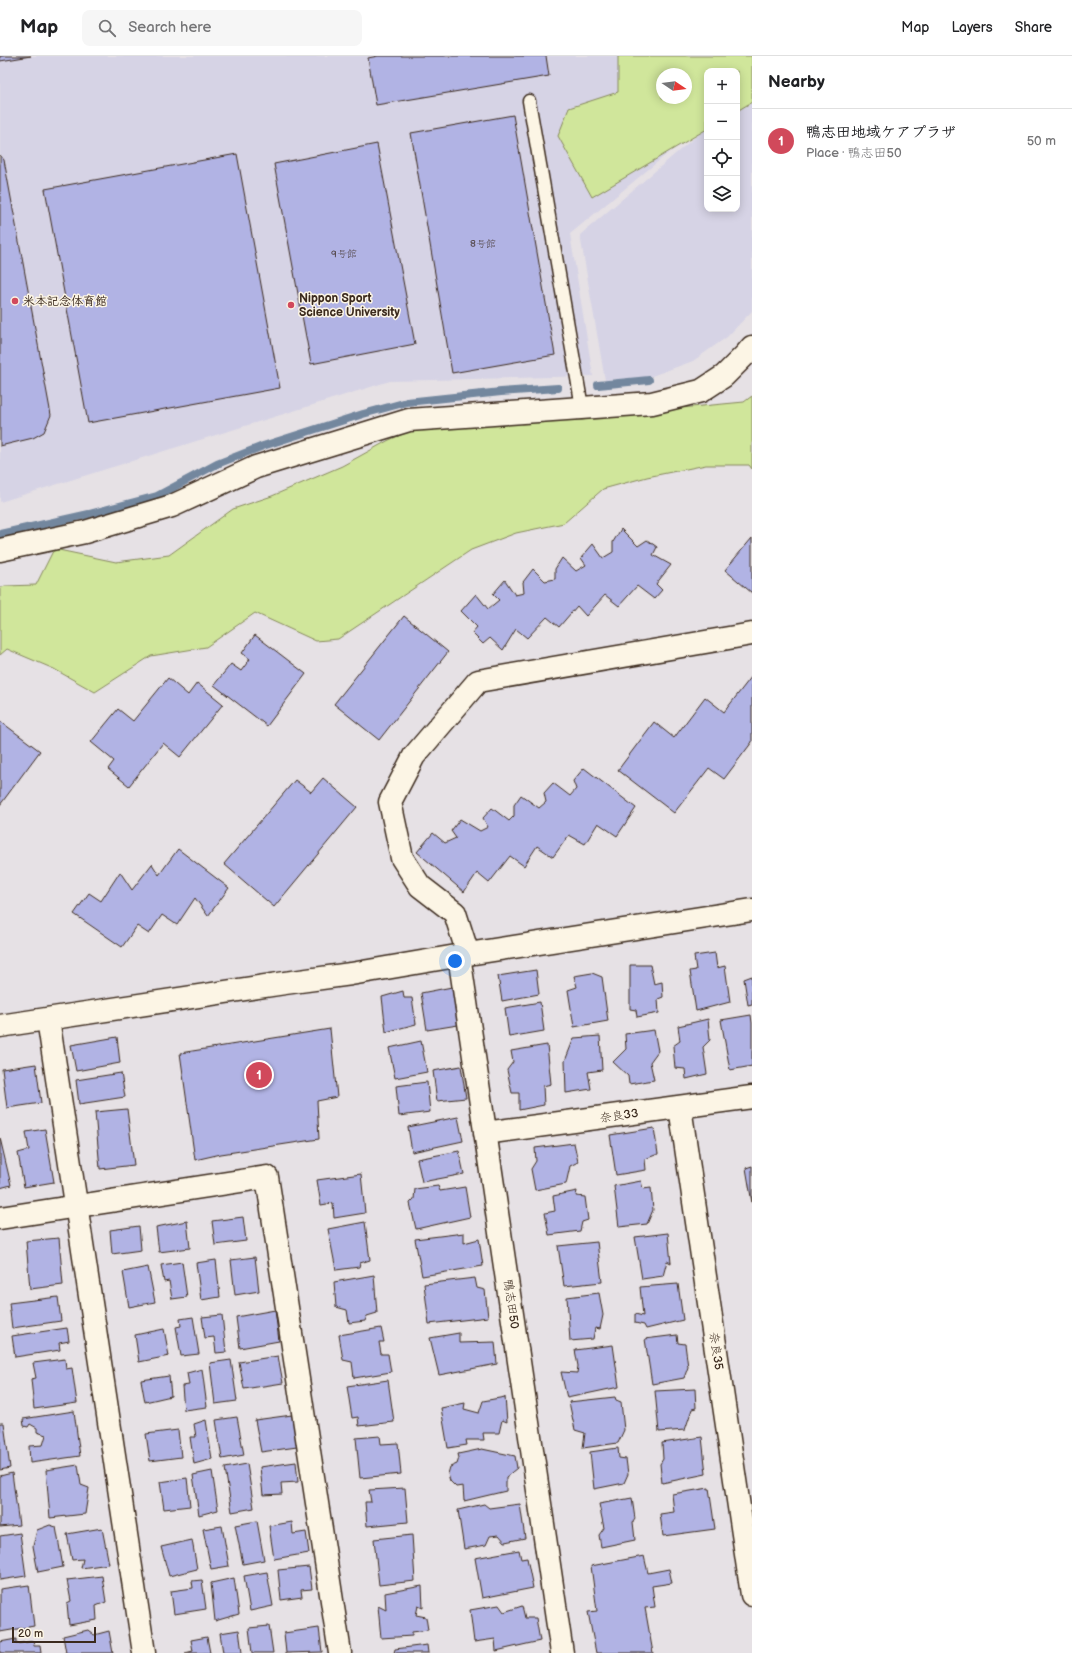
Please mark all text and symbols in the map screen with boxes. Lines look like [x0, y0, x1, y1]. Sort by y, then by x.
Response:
search box [82, 10, 362, 46]
text: Map [20, 16, 58, 39]
icon: search [96, 17, 118, 39]
text: Search here [128, 18, 211, 37]
text: Map [901, 19, 929, 36]
text: Layers [951, 19, 993, 36]
text: Share [1015, 19, 1052, 36]
north arrow [656, 68, 692, 104]
map controls [704, 68, 740, 212]
button: + [704, 68, 740, 104]
text: Nearby [768, 72, 825, 92]
button: − [704, 104, 740, 140]
text: 鴨志田地域ケアプラザ [806, 123, 956, 142]
text: 1 [778, 133, 784, 149]
text: 50 m [1027, 133, 1056, 149]
button: locate [704, 140, 740, 176]
text: Place · 鴨志田50 [806, 145, 902, 161]
button: layers [704, 176, 740, 212]
house number: 8号館 [470, 238, 496, 250]
house number: 9号館 [331, 248, 357, 260]
place label: Nippon Sport Science University [299, 291, 400, 320]
place label: 米本記念体育館 [23, 294, 107, 309]
marker: 米本記念体育館 [10, 296, 20, 306]
marker: Nippon Sport Science University [286, 300, 296, 310]
your location [445, 951, 465, 971]
pin: 1 [246, 1060, 272, 1090]
street label: 奈良33 [599, 1106, 639, 1126]
street label: 鴨志田50 [500, 1278, 522, 1330]
street label: 奈良35 [706, 1331, 726, 1371]
scale bar [12, 1625, 96, 1644]
text: 20 m [18, 1627, 43, 1640]

